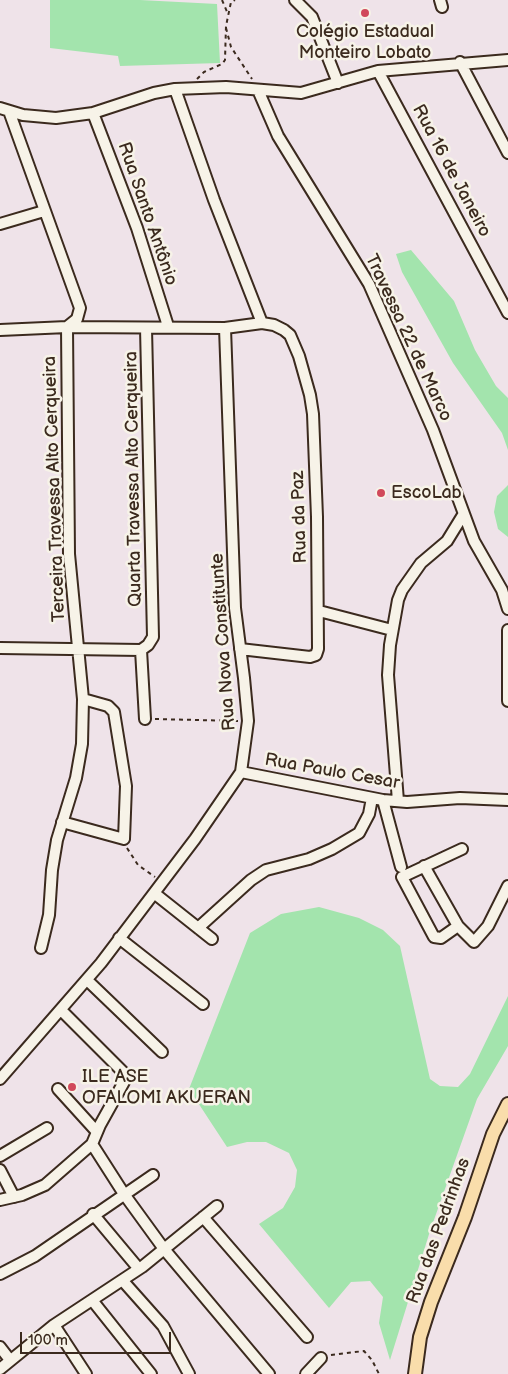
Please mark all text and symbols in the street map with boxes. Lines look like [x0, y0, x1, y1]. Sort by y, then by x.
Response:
marker: Colégio Estadual Monteiro Lobato [359, 7, 371, 19]
place label: Colégio Estadual Monteiro Lobato [296, 21, 434, 64]
street label: Rua 16 de Janeiro [407, 101, 495, 241]
street label: Rua Santo Antônio [112, 140, 182, 288]
street label: Travessa 22 de Marco [360, 251, 456, 425]
street label: Quarta Travessa Alto Cerqueira [121, 351, 147, 607]
street label: Terceira Travessa Alto Cerqueira [40, 356, 70, 622]
street label: Rua da Paz [288, 470, 312, 564]
place label: EscoLab [391, 482, 462, 504]
marker: EscoLab [375, 487, 387, 499]
street label: Rua Nova Constitunte [207, 552, 241, 732]
street label: Rua Paulo Cesar [263, 749, 401, 795]
place label: ILE ASE OFALOMI AKUERAN [82, 1066, 251, 1108]
marker: ILE ASE OFALOMI AKUERAN [66, 1081, 78, 1093]
street label: Rua das Pedrinhas [403, 1155, 475, 1307]
scale bar [22, 1322, 174, 1354]
text: 100 m [28, 1331, 68, 1350]

